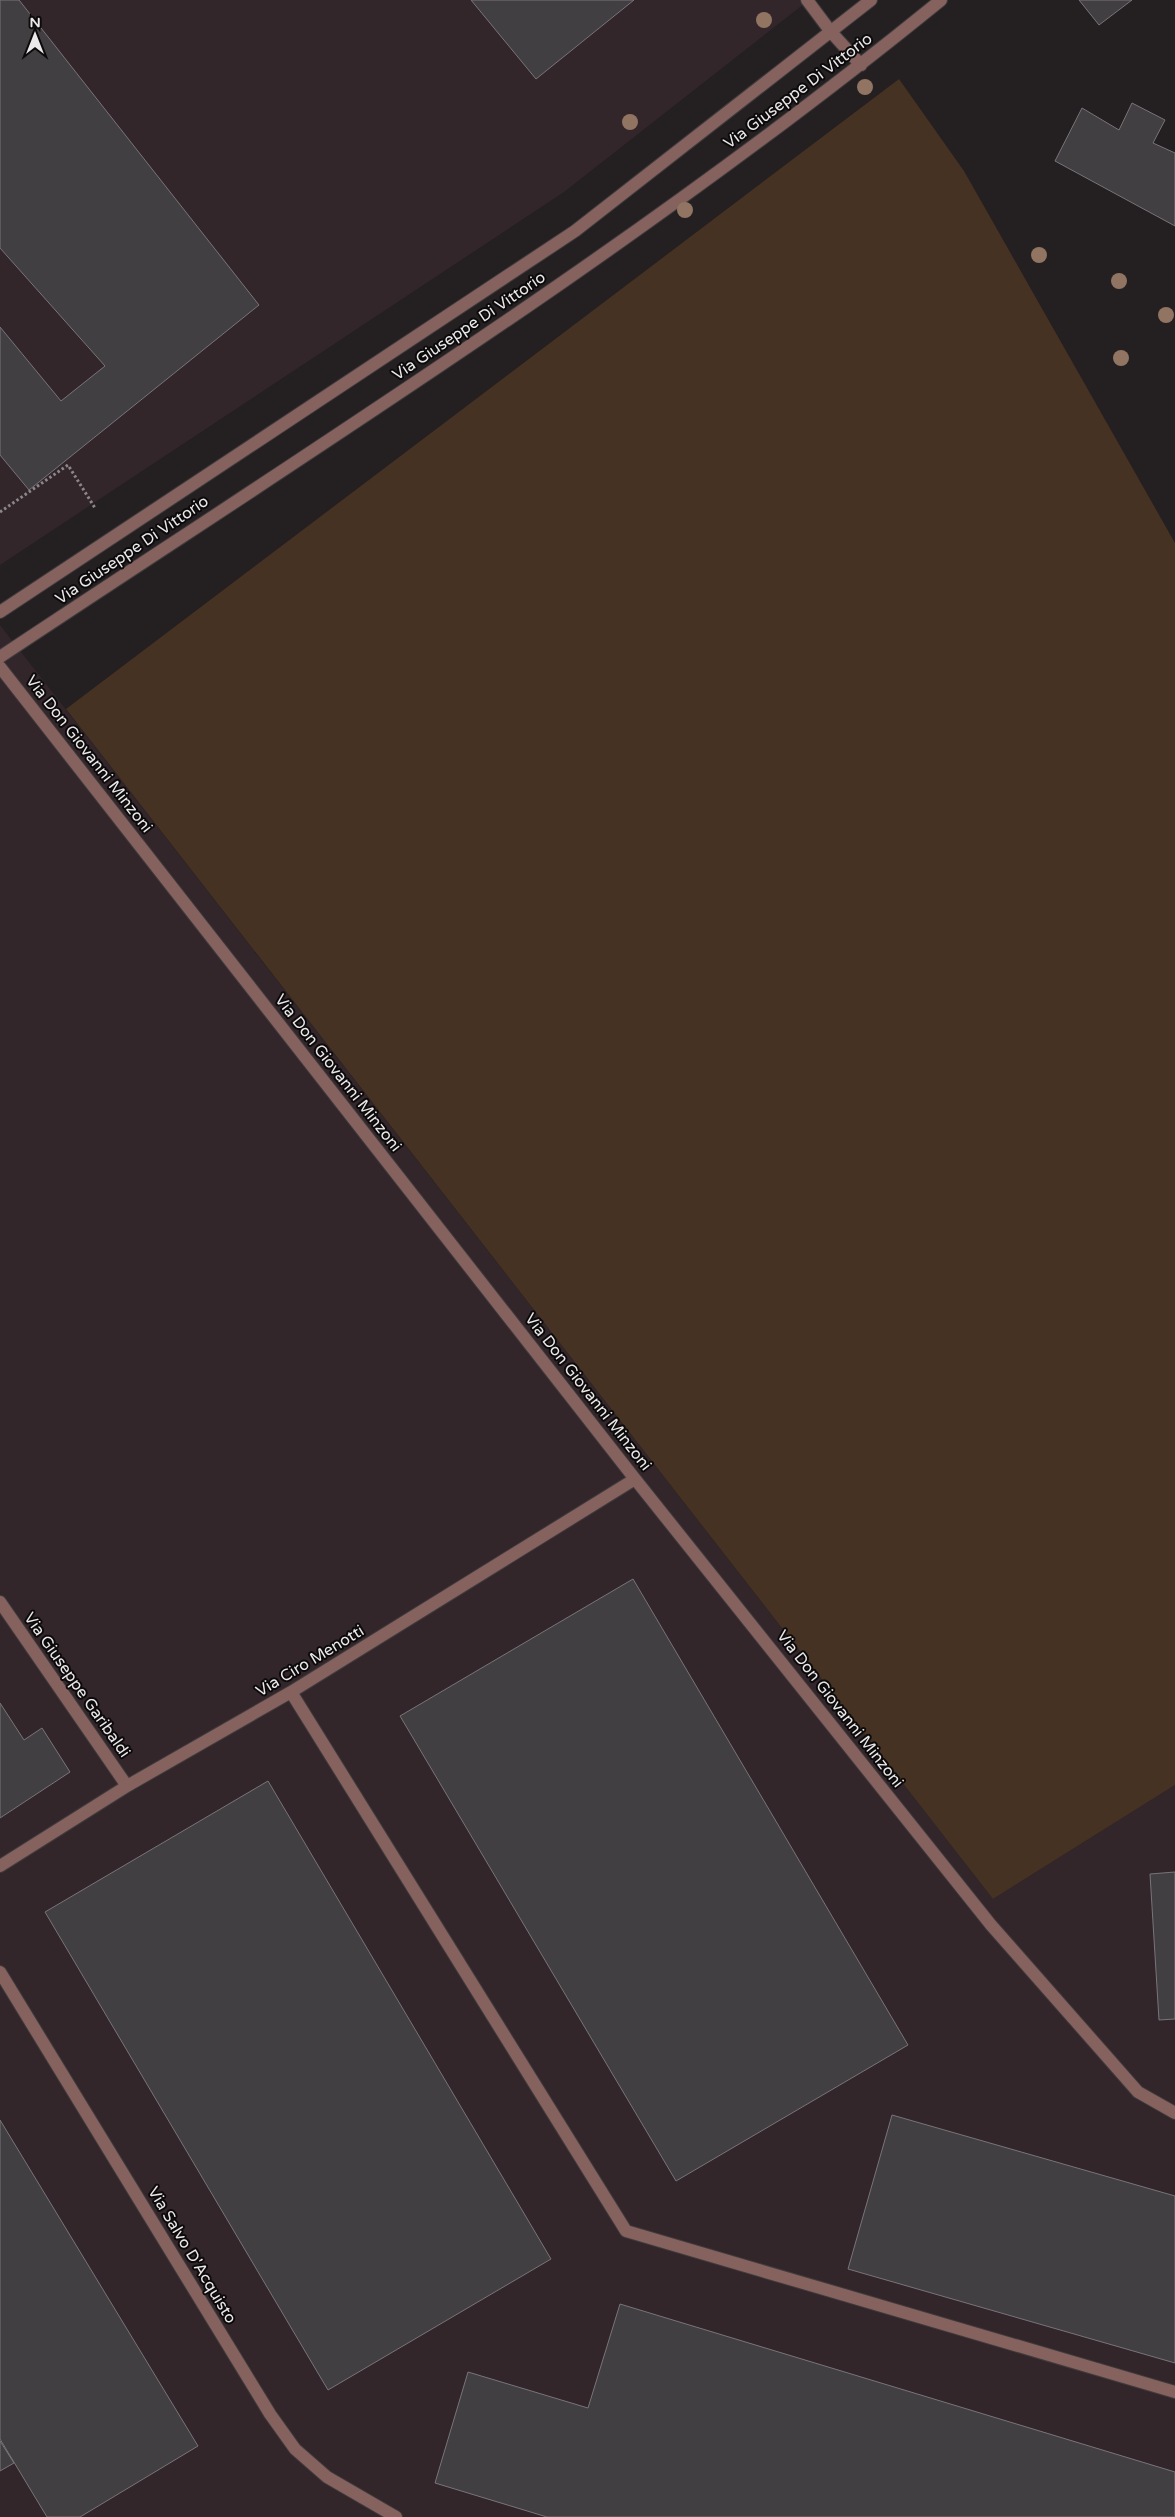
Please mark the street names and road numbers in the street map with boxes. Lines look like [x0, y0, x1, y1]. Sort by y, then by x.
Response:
street label: Via Giuseppe Di Vittorio [720, 29, 876, 153]
street label: Via Giuseppe Di Vittorio [389, 267, 549, 385]
street label: Via Giuseppe Di Vittorio [52, 491, 212, 609]
street label: Via Don Giovanni Minzoni [21, 671, 157, 837]
street label: Via Don Giovanni Minzoni [270, 990, 406, 1156]
street label: Via Don Giovanni Minzoni [520, 1309, 656, 1475]
street label: Via Giuseppe Garibaldi [19, 1609, 135, 1761]
street label: Via Ciro Menotti [252, 1621, 368, 1701]
street label: Via Don Giovanni Minzoni [772, 1626, 908, 1792]
street label: Via Salvo D'Acquisto [143, 2183, 241, 2327]

